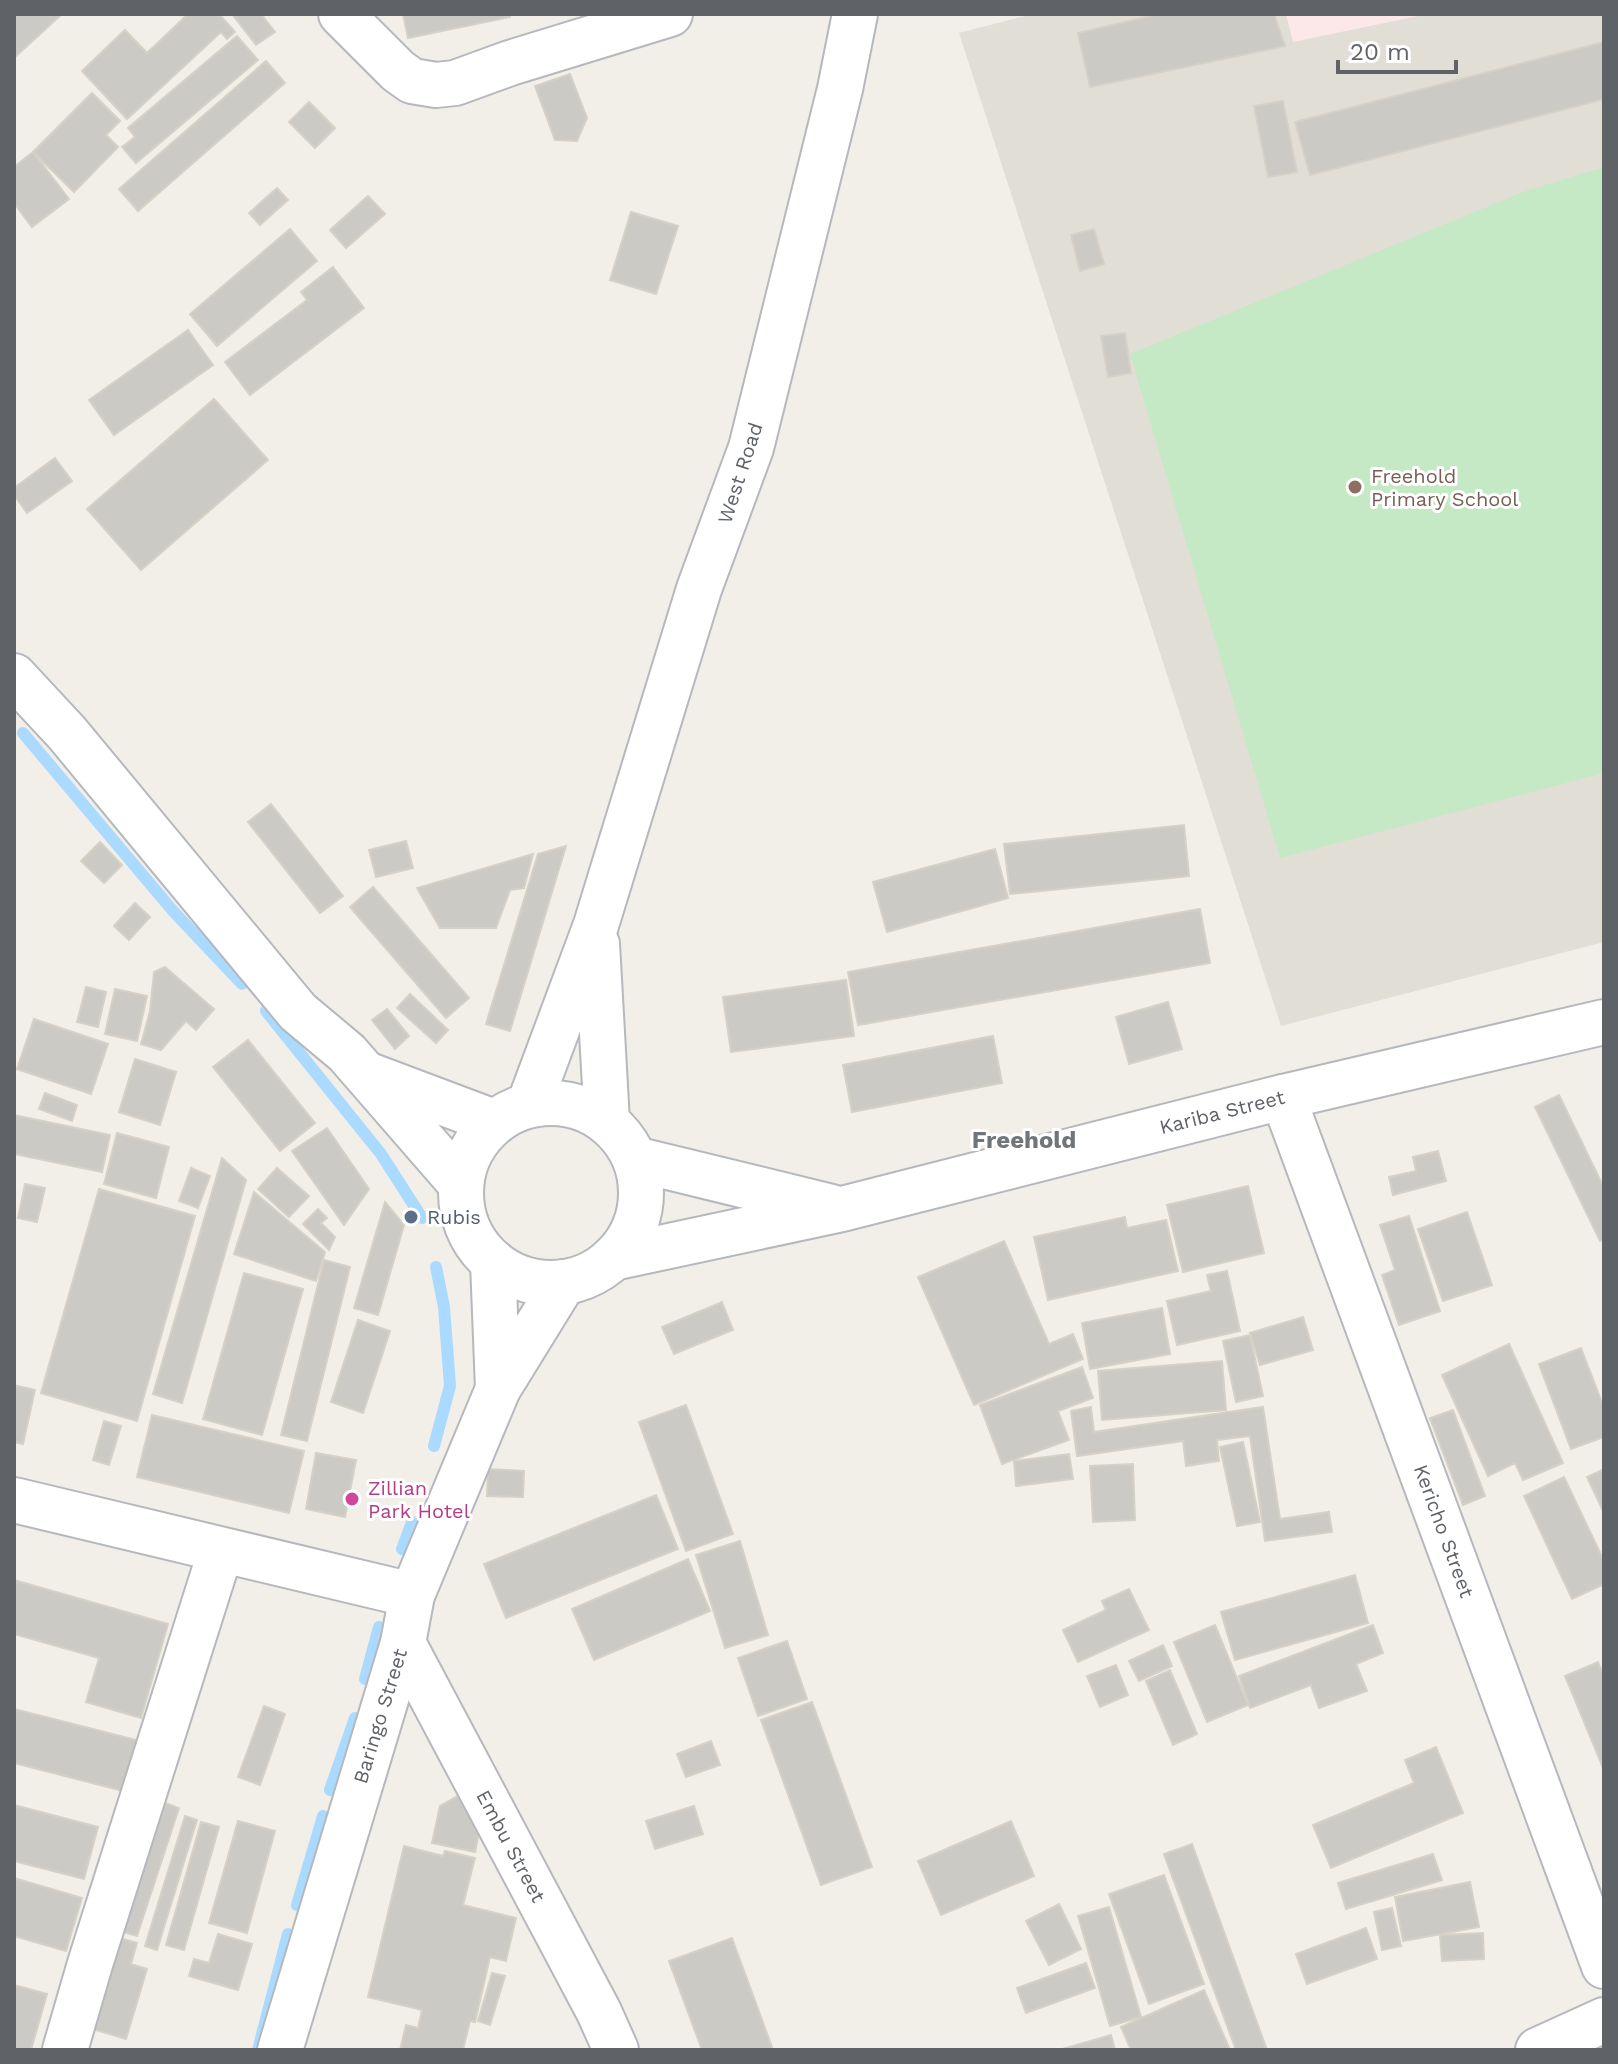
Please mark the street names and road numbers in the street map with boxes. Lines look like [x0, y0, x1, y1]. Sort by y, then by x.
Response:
street label: West Road [712, 420, 768, 526]
street label: Kariba Street [1157, 1085, 1288, 1139]
street label: Kericho Street [1409, 1461, 1479, 1601]
street label: Baringo Street [348, 1645, 412, 1786]
street label: Embu Street [471, 1786, 551, 1907]

